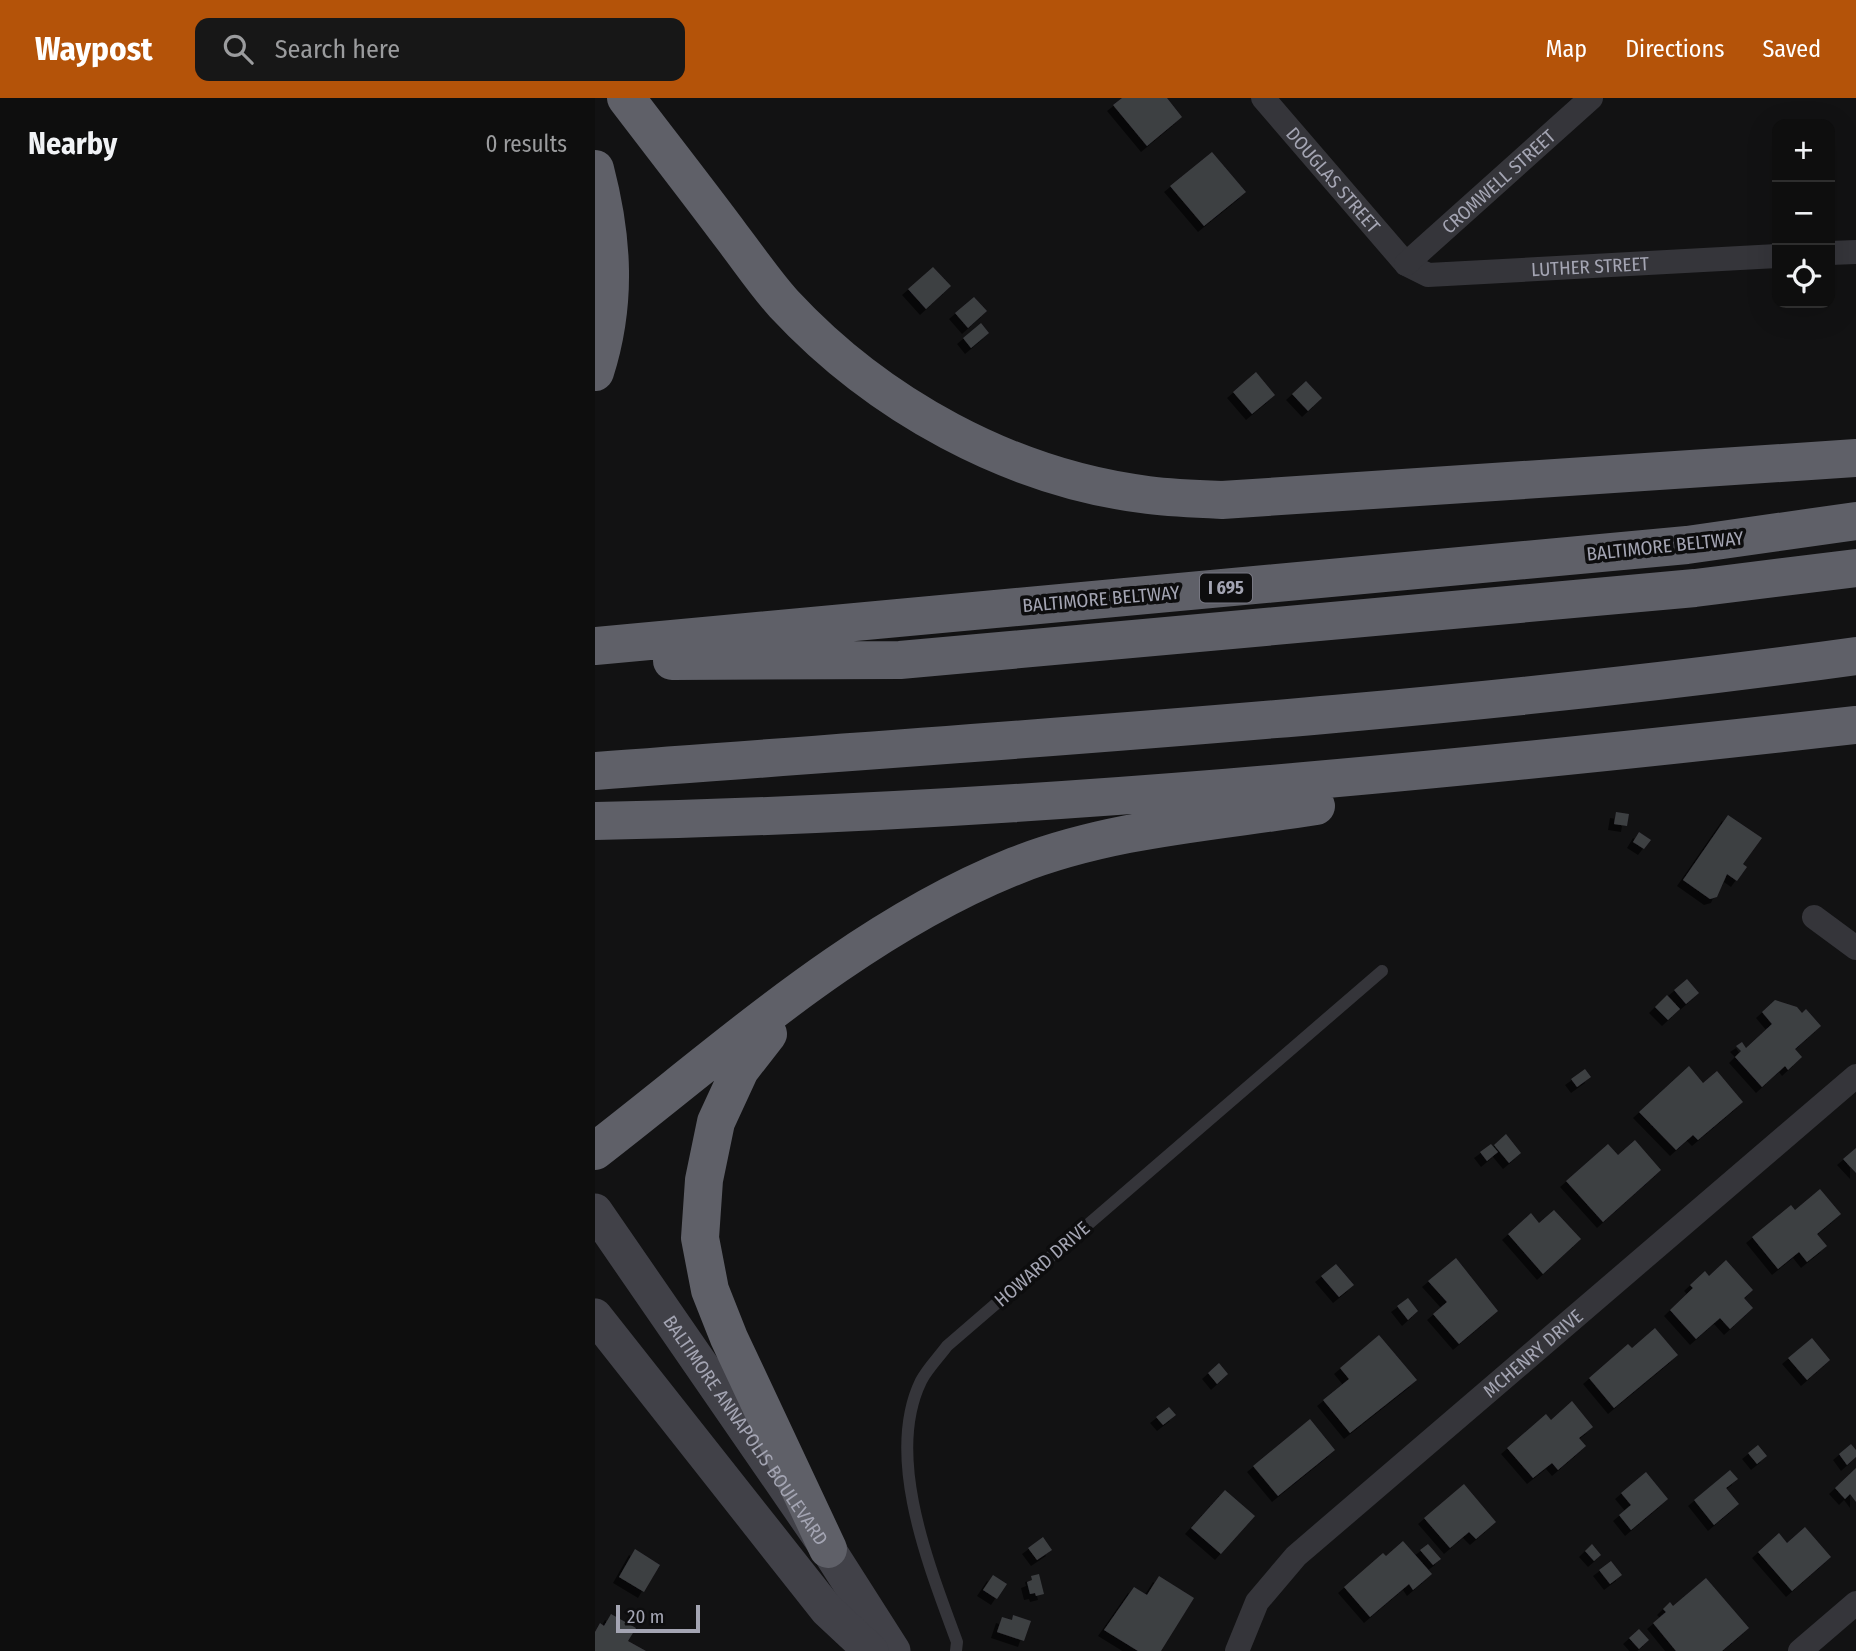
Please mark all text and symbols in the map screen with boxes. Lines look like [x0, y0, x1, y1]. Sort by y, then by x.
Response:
search box [195, 18, 685, 81]
text: Waypost [35, 29, 153, 69]
icon: search [219, 30, 257, 68]
text: Search here [275, 34, 400, 65]
text: Map [1546, 35, 1587, 63]
text: Directions [1625, 35, 1724, 63]
text: Saved [1762, 35, 1821, 63]
map controls [1772, 119, 1835, 308]
button: + [1772, 119, 1835, 182]
street label: DOUGLAS STREET [1282, 122, 1385, 238]
street label: CROMWELL STREET [1437, 124, 1560, 238]
text: Nearby [28, 126, 117, 162]
text: 0 results [486, 130, 567, 158]
button: − [1772, 182, 1835, 245]
button: locate [1772, 245, 1835, 308]
street label: LUTHER STREET [1530, 251, 1650, 281]
street label: BALTIMORE BELTWAY [1585, 526, 1745, 566]
road number: I 695 [1200, 574, 1252, 602]
street label: BALTIMORE BELTWAY [1021, 581, 1181, 617]
street label: HOWARD DRIVE [990, 1216, 1094, 1312]
street label: MCHENRY DRIVE [1478, 1304, 1587, 1402]
street label: BALTIMORE ANNAPOLIS BOULEVARD [659, 1311, 833, 1549]
scale bar [616, 1602, 700, 1634]
text: 20 m [627, 1605, 664, 1628]

